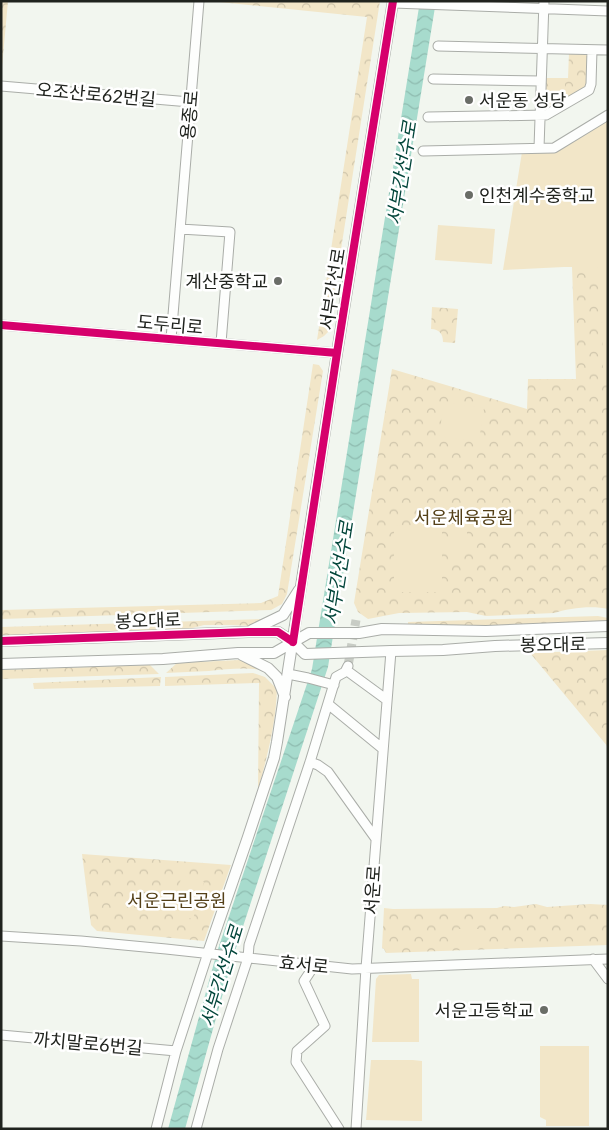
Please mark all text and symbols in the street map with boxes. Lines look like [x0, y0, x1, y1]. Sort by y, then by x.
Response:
street label: 오조산로62번길 [35, 78, 157, 110]
street label: 용종로 [176, 89, 202, 141]
place label: 서운동 성당 [479, 89, 566, 111]
marker: 서운동 성당 [463, 94, 475, 106]
water label: 서부간선수로 [381, 118, 421, 227]
place label: 인천계수중학교 [479, 184, 595, 206]
marker: 인천계수중학교 [463, 189, 475, 201]
street label: 서부간선로 [315, 246, 349, 332]
place label: 계산중학교 [185, 270, 268, 292]
marker: 계산중학교 [272, 275, 284, 287]
street label: 도두리로 [136, 310, 204, 338]
park label: 서운체육공원 [414, 506, 514, 528]
water label: 서부간선수로 [318, 518, 358, 627]
street label: 봉오대로 [115, 608, 181, 632]
street label: 봉오대로 [520, 632, 586, 656]
street label: 서운로 [359, 864, 385, 916]
park label: 서운근린공원 [127, 889, 227, 911]
water label: 서부간선수로 [195, 921, 248, 1030]
street label: 효서로 [278, 950, 330, 978]
place label: 서운고등학교 [435, 999, 534, 1021]
marker: 서운고등학교 [538, 1004, 550, 1016]
street label: 까치말로6번길 [32, 1027, 144, 1059]

